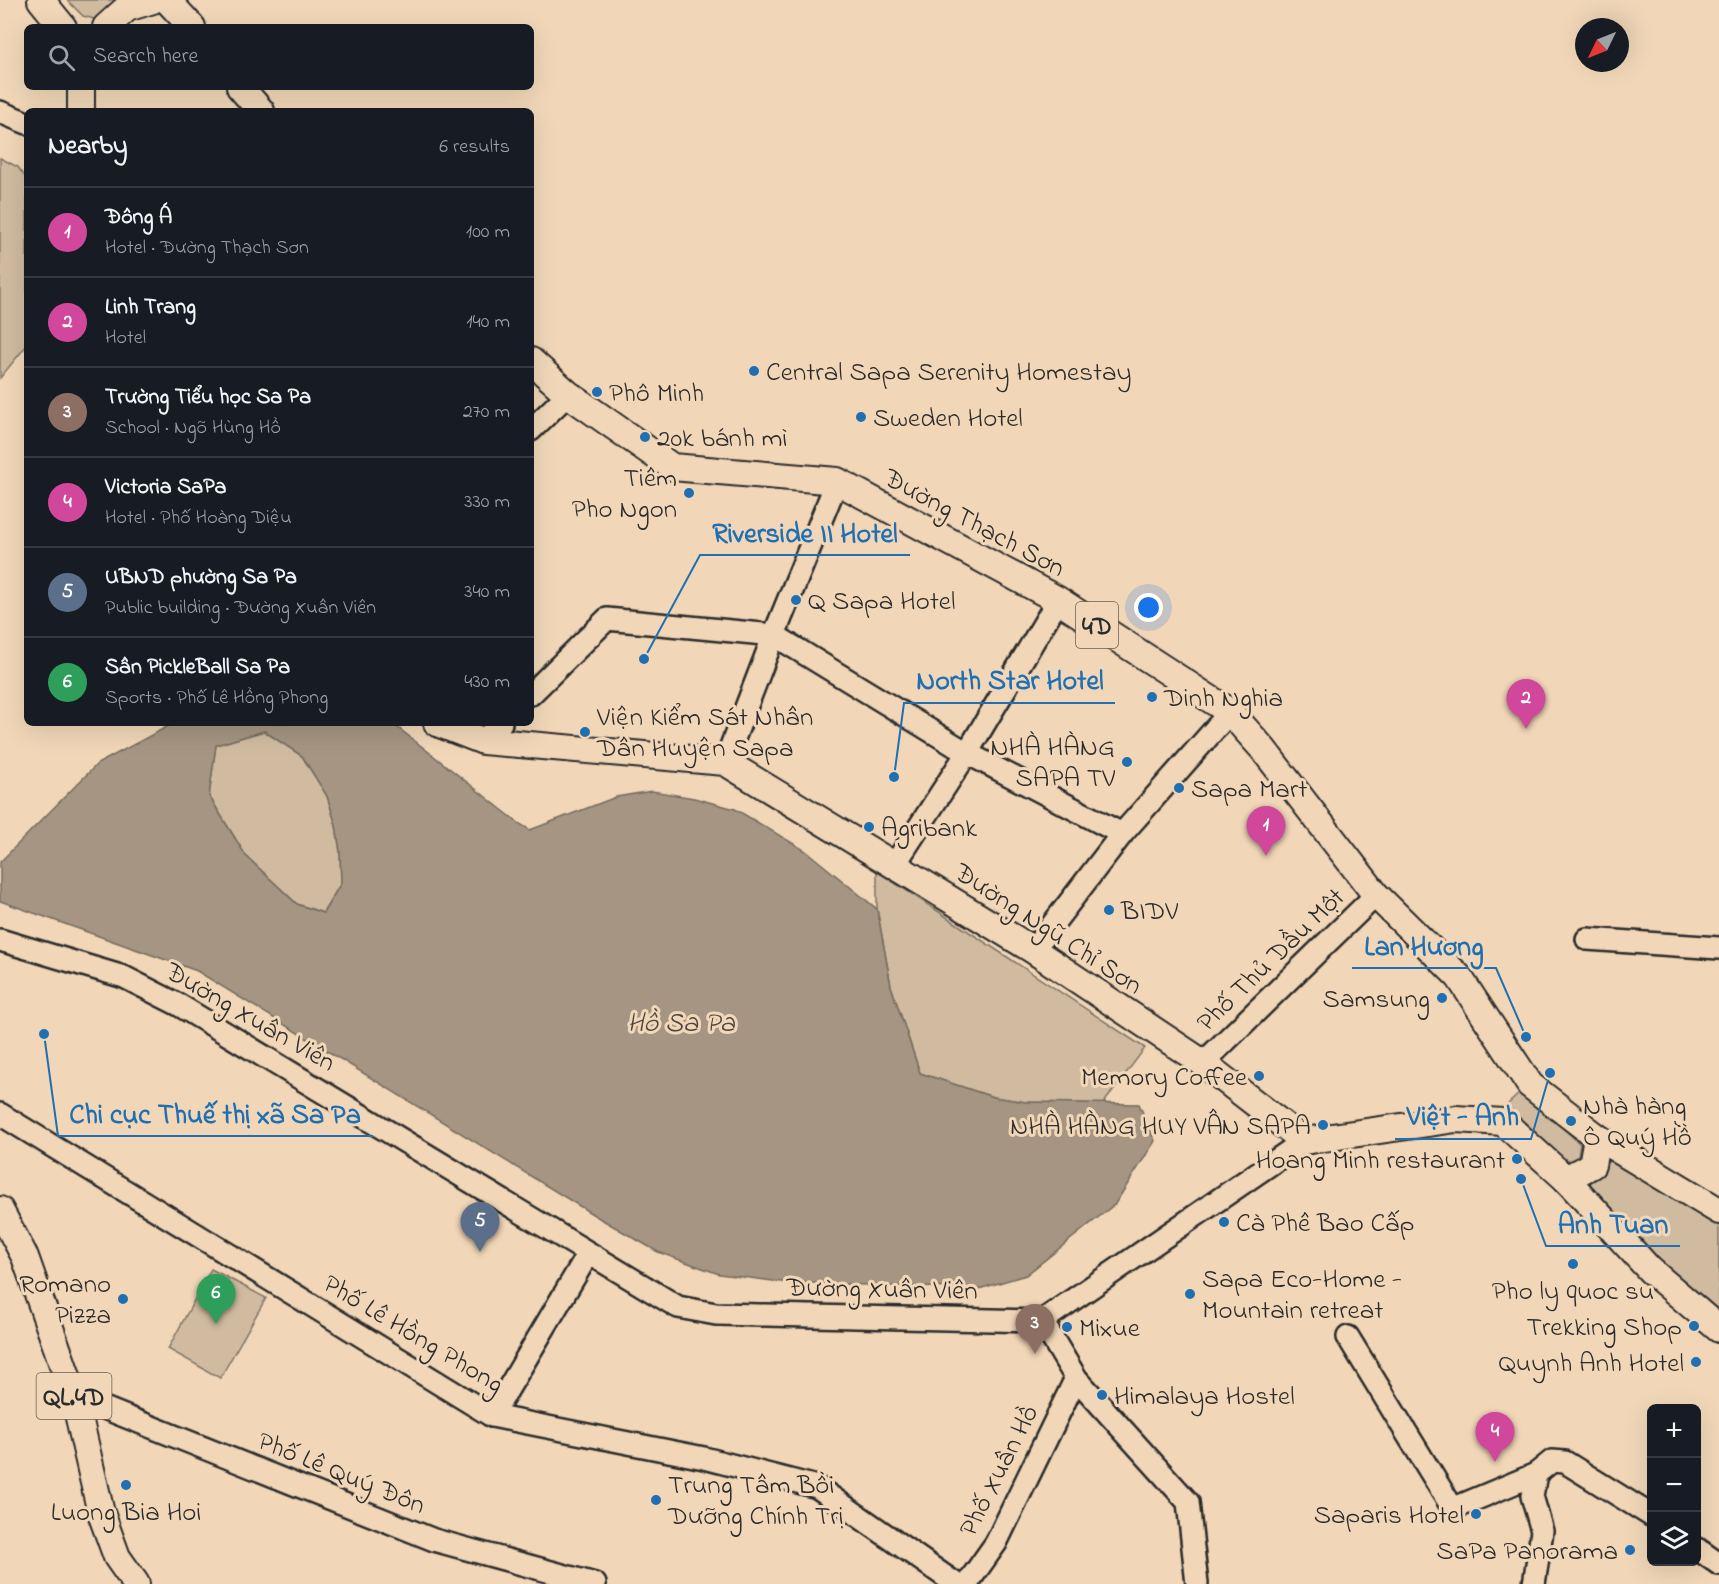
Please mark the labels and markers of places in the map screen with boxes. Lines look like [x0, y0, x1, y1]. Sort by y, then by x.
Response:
place label: Central Sapa Serenity Homestay [766, 354, 1132, 393]
marker: Central Sapa Serenity Homestay [747, 364, 761, 378]
place label: Phô Minh [609, 375, 704, 414]
marker: Phô Minh [590, 385, 604, 399]
place label: Sweden Hotel [873, 400, 1023, 439]
marker: Sweden Hotel [854, 410, 868, 424]
place label: 20k bánh mì [657, 420, 787, 459]
marker: 20k bánh mì [638, 430, 652, 444]
place label: Tiêm Pho Ngon [572, 460, 677, 530]
marker: Tiêm Pho Ngon [682, 486, 696, 500]
callout: Riverside II Hotel [700, 509, 910, 555]
place label: Q Sapa Hotel [808, 583, 955, 622]
marker: Q Sapa Hotel [789, 593, 803, 607]
callout: North Star Hotel [904, 657, 1115, 703]
place label: Dinh Nghia [1163, 680, 1283, 719]
pin: 2 [1506, 680, 1546, 729]
marker: Dinh Nghia [1145, 690, 1159, 704]
place label: Viện Kiểm Sát Nhân Dân Huyện Sapa [596, 699, 813, 769]
marker: Viện Kiểm Sát Nhân Dân Huyện Sapa [578, 725, 592, 739]
place label: NHÀ HÀNG SAPA TV [990, 729, 1115, 799]
marker: NHÀ HÀNG SAPA TV [1120, 755, 1134, 769]
place label: Sapa Mart [1191, 771, 1307, 810]
marker: Sapa Mart [1172, 781, 1186, 795]
pin: 1 [1246, 806, 1286, 856]
place label: Agribank [881, 810, 977, 849]
marker: Agribank [862, 820, 876, 834]
place label: BIDV [1120, 893, 1178, 932]
marker: BIDV [1102, 903, 1116, 917]
callout: Lan Hương [1352, 922, 1496, 968]
place label: Samsung [1323, 981, 1430, 1020]
marker: Samsung [1435, 991, 1449, 1005]
place label: Memory Coffee [1081, 1059, 1248, 1098]
marker: Memory Coffee [1252, 1069, 1266, 1083]
place label: Nhà hàng Ô Quý Hồ [1583, 1088, 1692, 1158]
callout: Chi cục Thuế thị xã Sa Pa [58, 1090, 373, 1136]
callout: Việt - Anh [1395, 1093, 1531, 1139]
place label: NHÀ HÀNG HUY VÂN SAPA [1010, 1108, 1311, 1147]
marker: Nhà hàng Ô Quý Hồ [1564, 1114, 1578, 1128]
marker: NHÀ HÀNG HUY VÂN SAPA [1316, 1118, 1330, 1132]
place label: Hoang Minh restaurant [1256, 1142, 1505, 1181]
marker: Hoang Minh restaurant [1510, 1152, 1524, 1166]
callout: Anh Tuan [1546, 1200, 1680, 1246]
pin: 5 [460, 1202, 500, 1252]
place label: Cà Phê Bao Cấp [1236, 1205, 1415, 1244]
marker: Cà Phê Bao Cấp [1217, 1215, 1231, 1229]
marker: Pho ly quoc su [1566, 1257, 1580, 1271]
place label: Sapa Eco-Home - Mountain retreat [1202, 1261, 1402, 1331]
place label: Romano Pizza [19, 1266, 111, 1336]
place label: Pho ly quoc su [1492, 1273, 1654, 1312]
pin: 6 [196, 1274, 236, 1324]
marker: Sapa Eco-Home - Mountain retreat [1183, 1287, 1197, 1301]
marker: Romano Pizza [116, 1292, 130, 1306]
pin: 3 [1016, 1304, 1054, 1354]
place label: Trekking Shop [1526, 1309, 1682, 1348]
place label: Mixue [1079, 1310, 1141, 1349]
marker: Trekking Shop [1687, 1319, 1701, 1333]
marker: Mixue [1060, 1320, 1074, 1334]
place label: Quynh Anh Hotel [1498, 1345, 1684, 1384]
marker: Quynh Anh Hotel [1689, 1355, 1703, 1369]
place label: Himalaya Hostel [1114, 1378, 1295, 1417]
marker: Himalaya Hostel [1095, 1388, 1109, 1402]
pin: 4 [1476, 1412, 1514, 1462]
place label: Trung Tâm Bồi Dưỡng Chính Trị [667, 1467, 844, 1537]
marker: Luong Bia Hoi [119, 1478, 133, 1492]
marker: Trung Tâm Bồi Dưỡng Chính Trị [649, 1493, 663, 1507]
place label: Luong Bia Hoi [51, 1494, 201, 1533]
place label: Saparis Hotel [1314, 1497, 1464, 1536]
marker: Saparis Hotel [1469, 1507, 1483, 1521]
place label: SaPa Panorama [1436, 1533, 1618, 1572]
marker: SaPa Panorama [1623, 1543, 1637, 1557]

